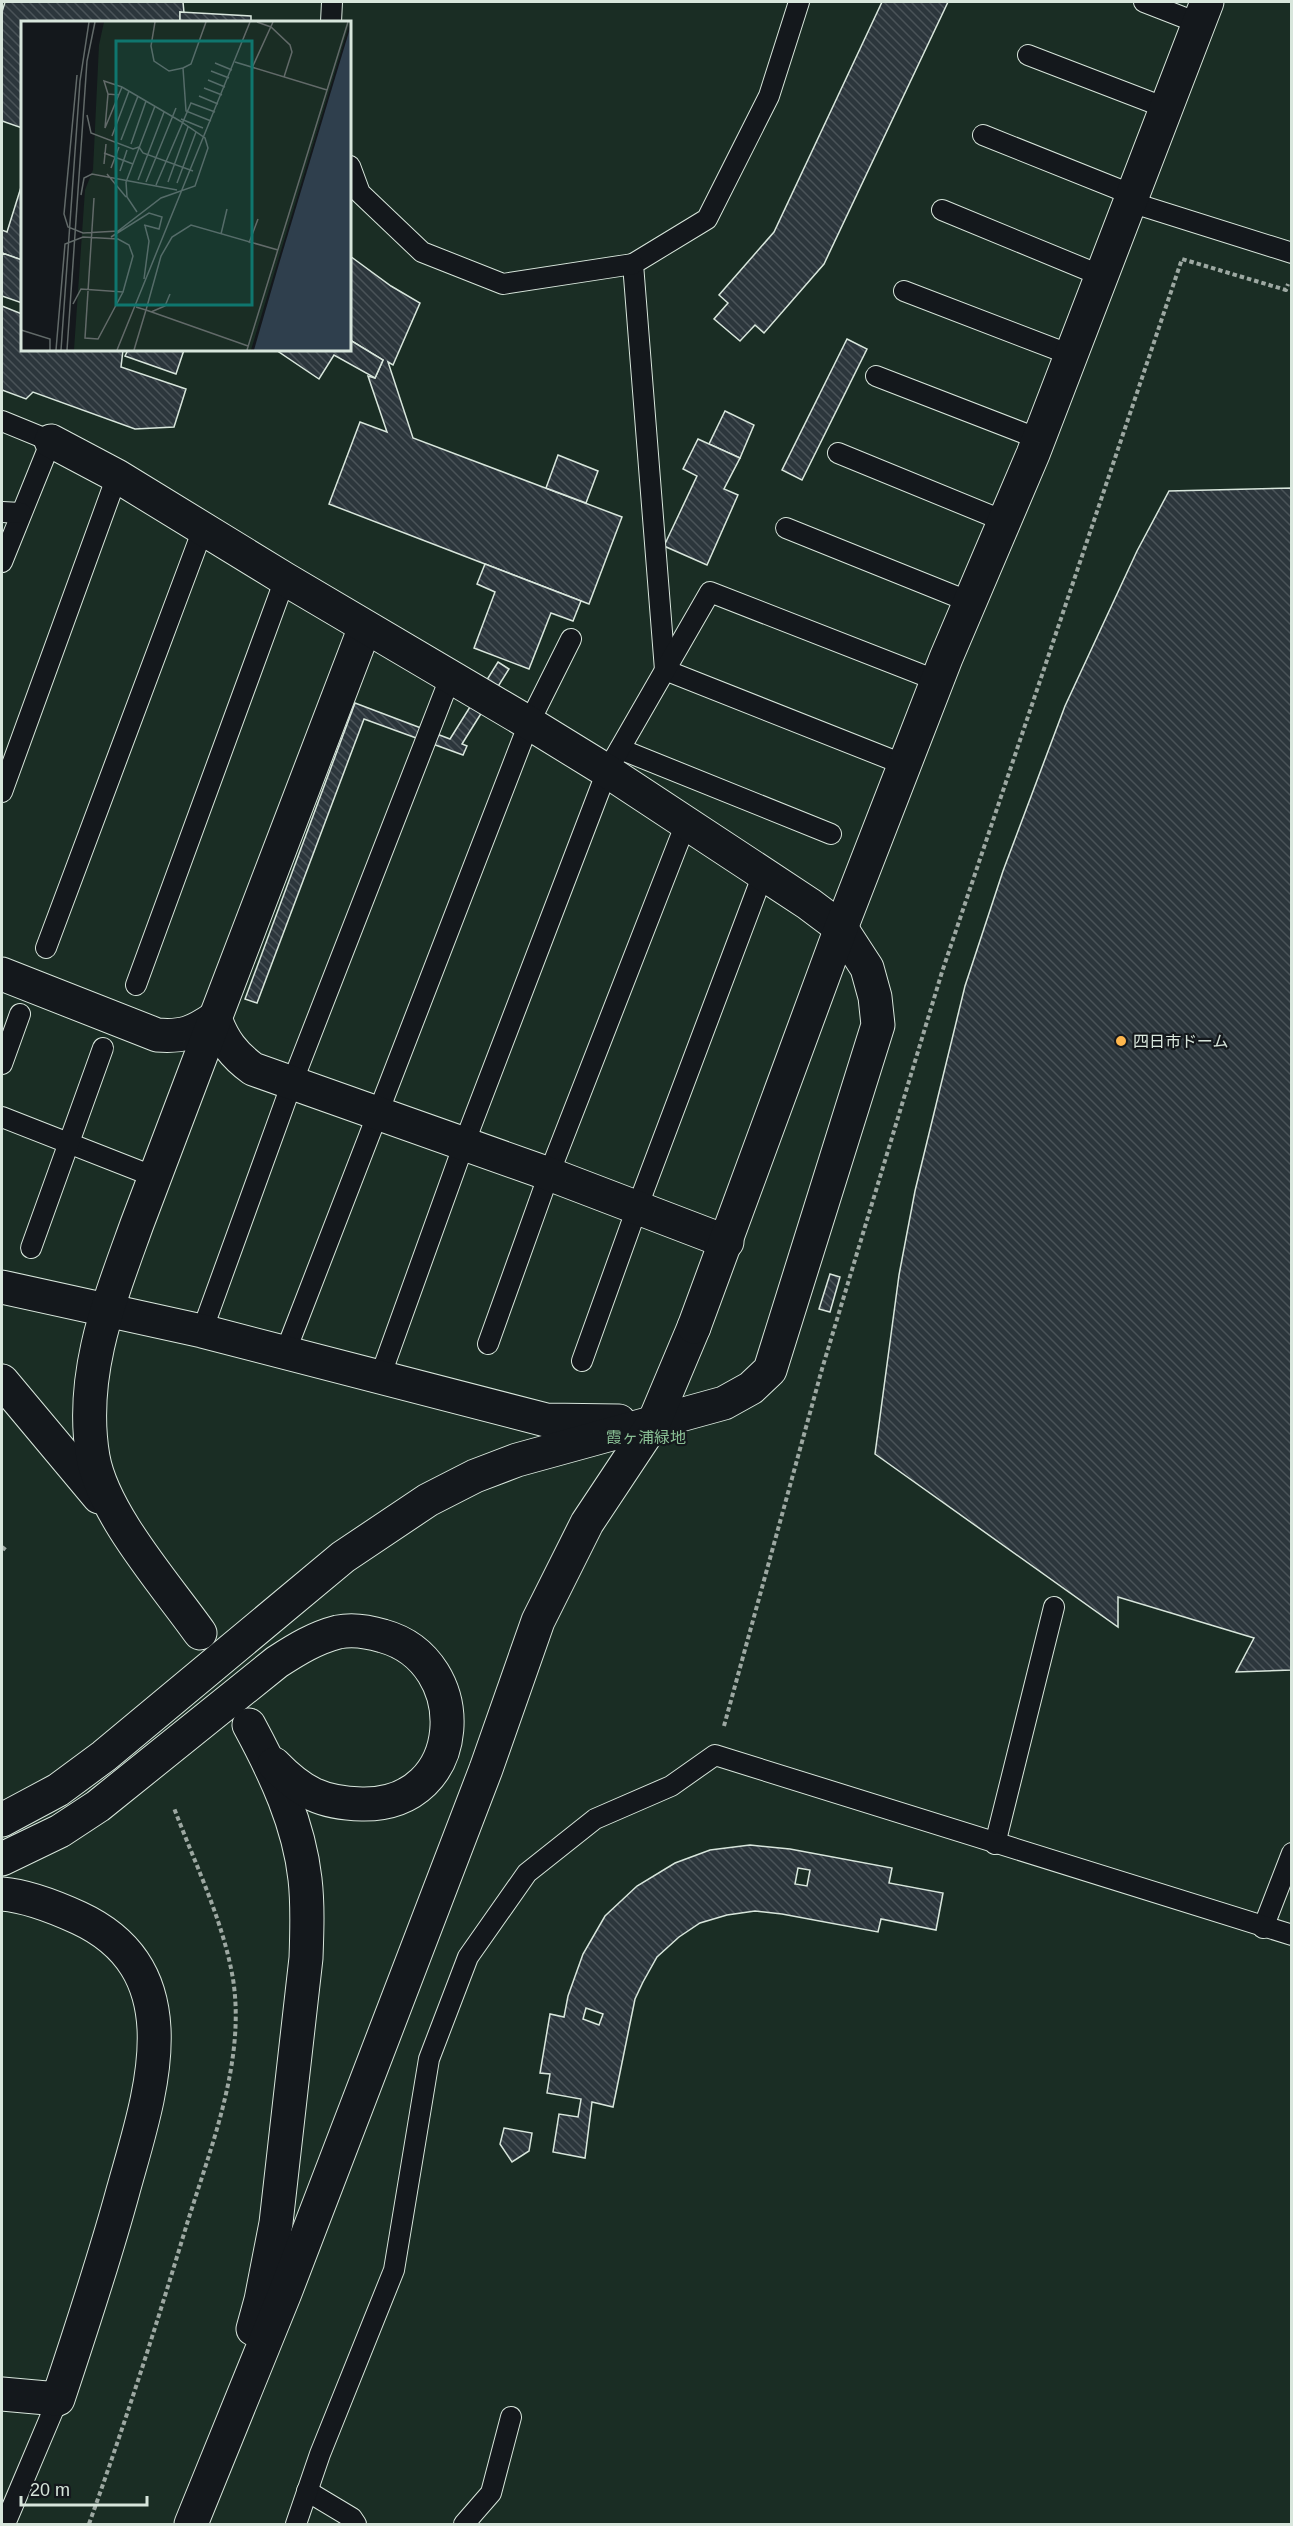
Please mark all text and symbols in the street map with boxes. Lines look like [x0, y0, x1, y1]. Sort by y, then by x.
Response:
inset map [21, 21, 351, 351]
place label: 四日市ドーム [1133, 1033, 1229, 1050]
marker: 四日市ドーム [1114, 1034, 1128, 1048]
park label: 霞ヶ浦緑地 [606, 1429, 686, 1446]
scale bar [21, 2469, 147, 2507]
text: 20 m [30, 2480, 70, 2500]

